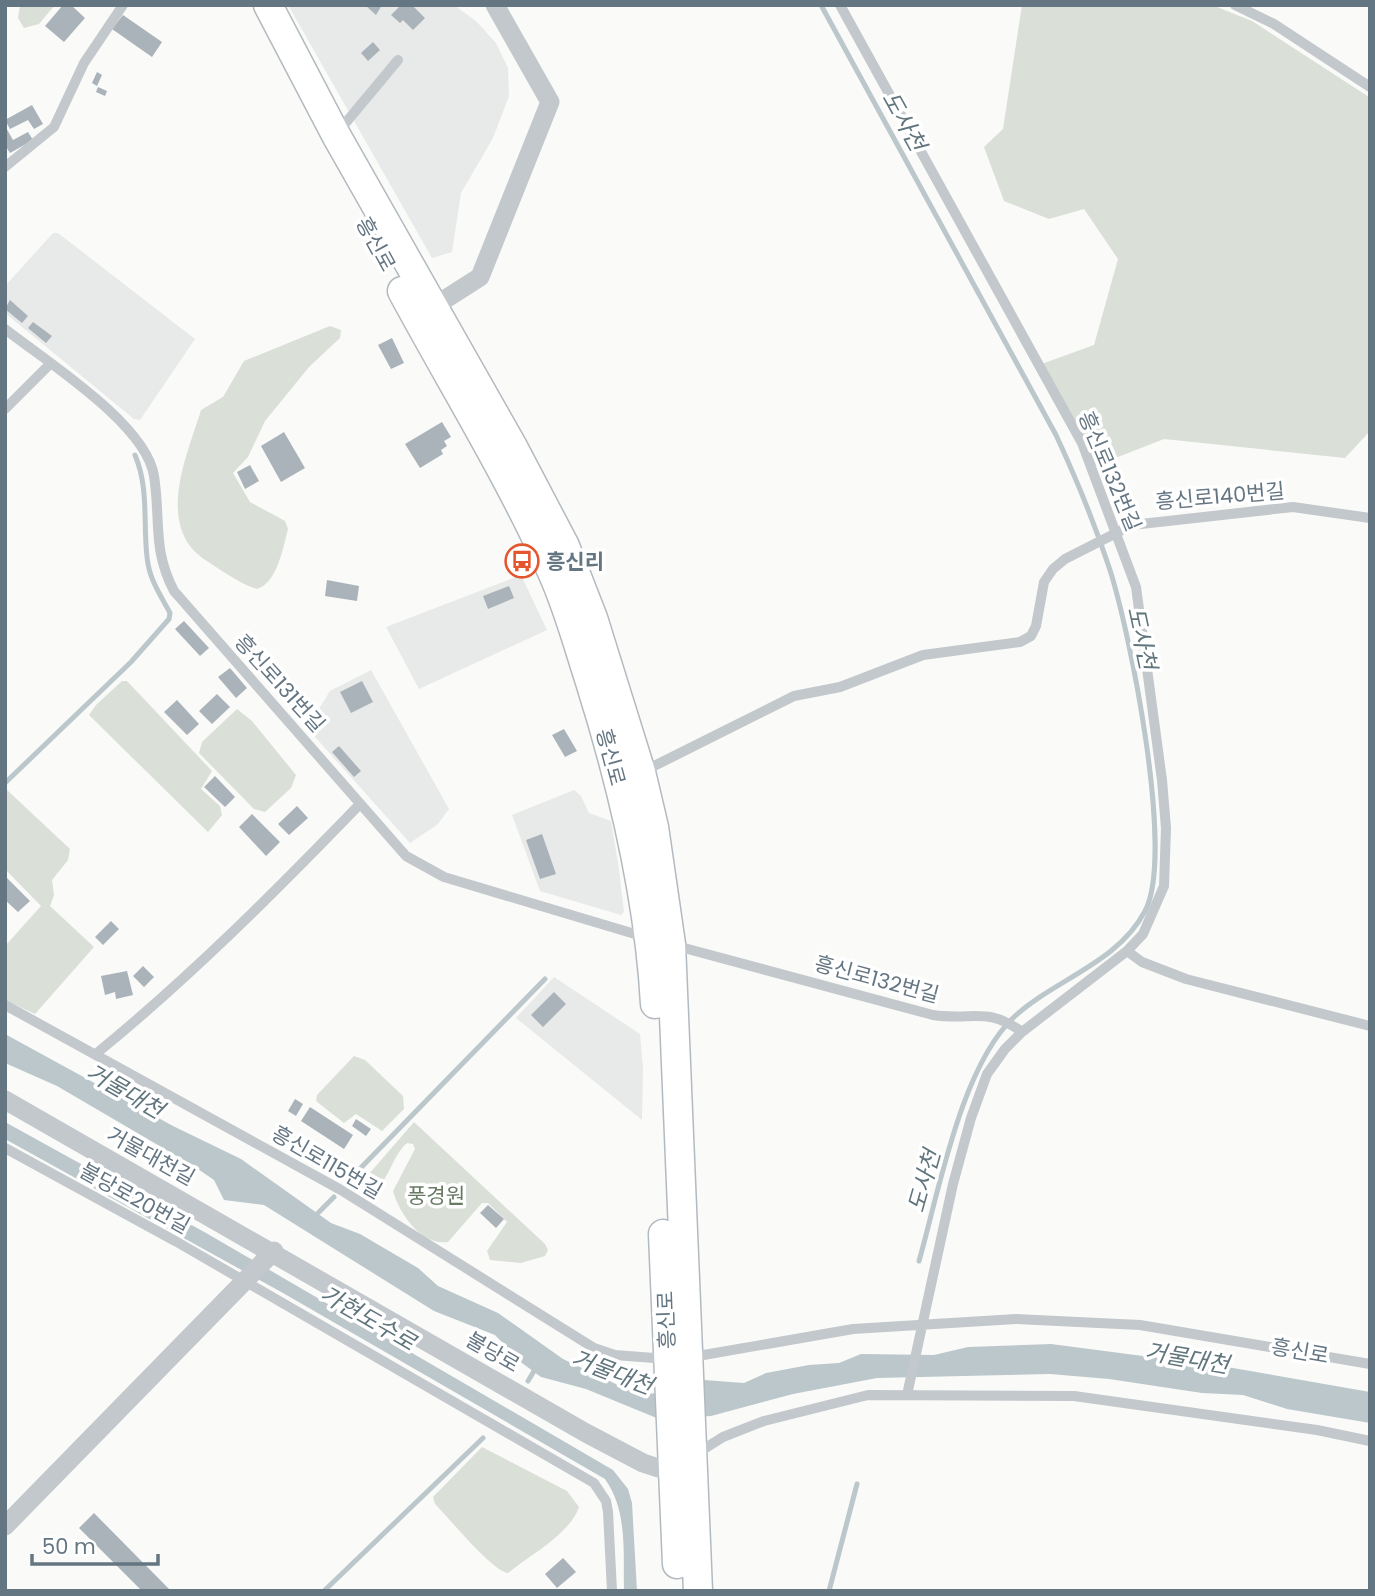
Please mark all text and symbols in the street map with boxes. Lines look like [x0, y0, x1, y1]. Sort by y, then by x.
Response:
water label: 도사천 [875, 85, 935, 159]
street label: 흥신로 [349, 212, 403, 276]
street label: 흥신로132번길 [1072, 407, 1148, 535]
street label: 흥신로140번길 [1154, 476, 1286, 516]
bus stop icon: 흥신리 [503, 542, 541, 580]
place label: 흥신리 [546, 547, 604, 576]
water label: 도사천 [1120, 604, 1165, 675]
street label: 흥신로131번길 [228, 628, 332, 738]
street label: 흥신로 [589, 725, 633, 789]
street label: 흥신로132번길 [812, 948, 942, 1010]
water label: 거물대천 [80, 1056, 172, 1127]
street label: 흥신로115번길 [266, 1119, 388, 1205]
street label: 거물대천길 [102, 1120, 200, 1192]
water label: 도사천 [900, 1143, 949, 1216]
street label: 불당로20번길 [75, 1156, 195, 1240]
park label: 풍경원 [407, 1181, 465, 1210]
water label: 가현도수로 [314, 1278, 423, 1359]
street label: 흥신로 [650, 1291, 682, 1349]
street label: 불당로 [461, 1325, 525, 1379]
street label: 흥신로 [1269, 1332, 1331, 1370]
water label: 거물대천 [1143, 1335, 1234, 1382]
water label: 거물대천 [567, 1342, 660, 1403]
scale bar [32, 1522, 158, 1566]
text: 50 m [42, 1532, 96, 1561]

